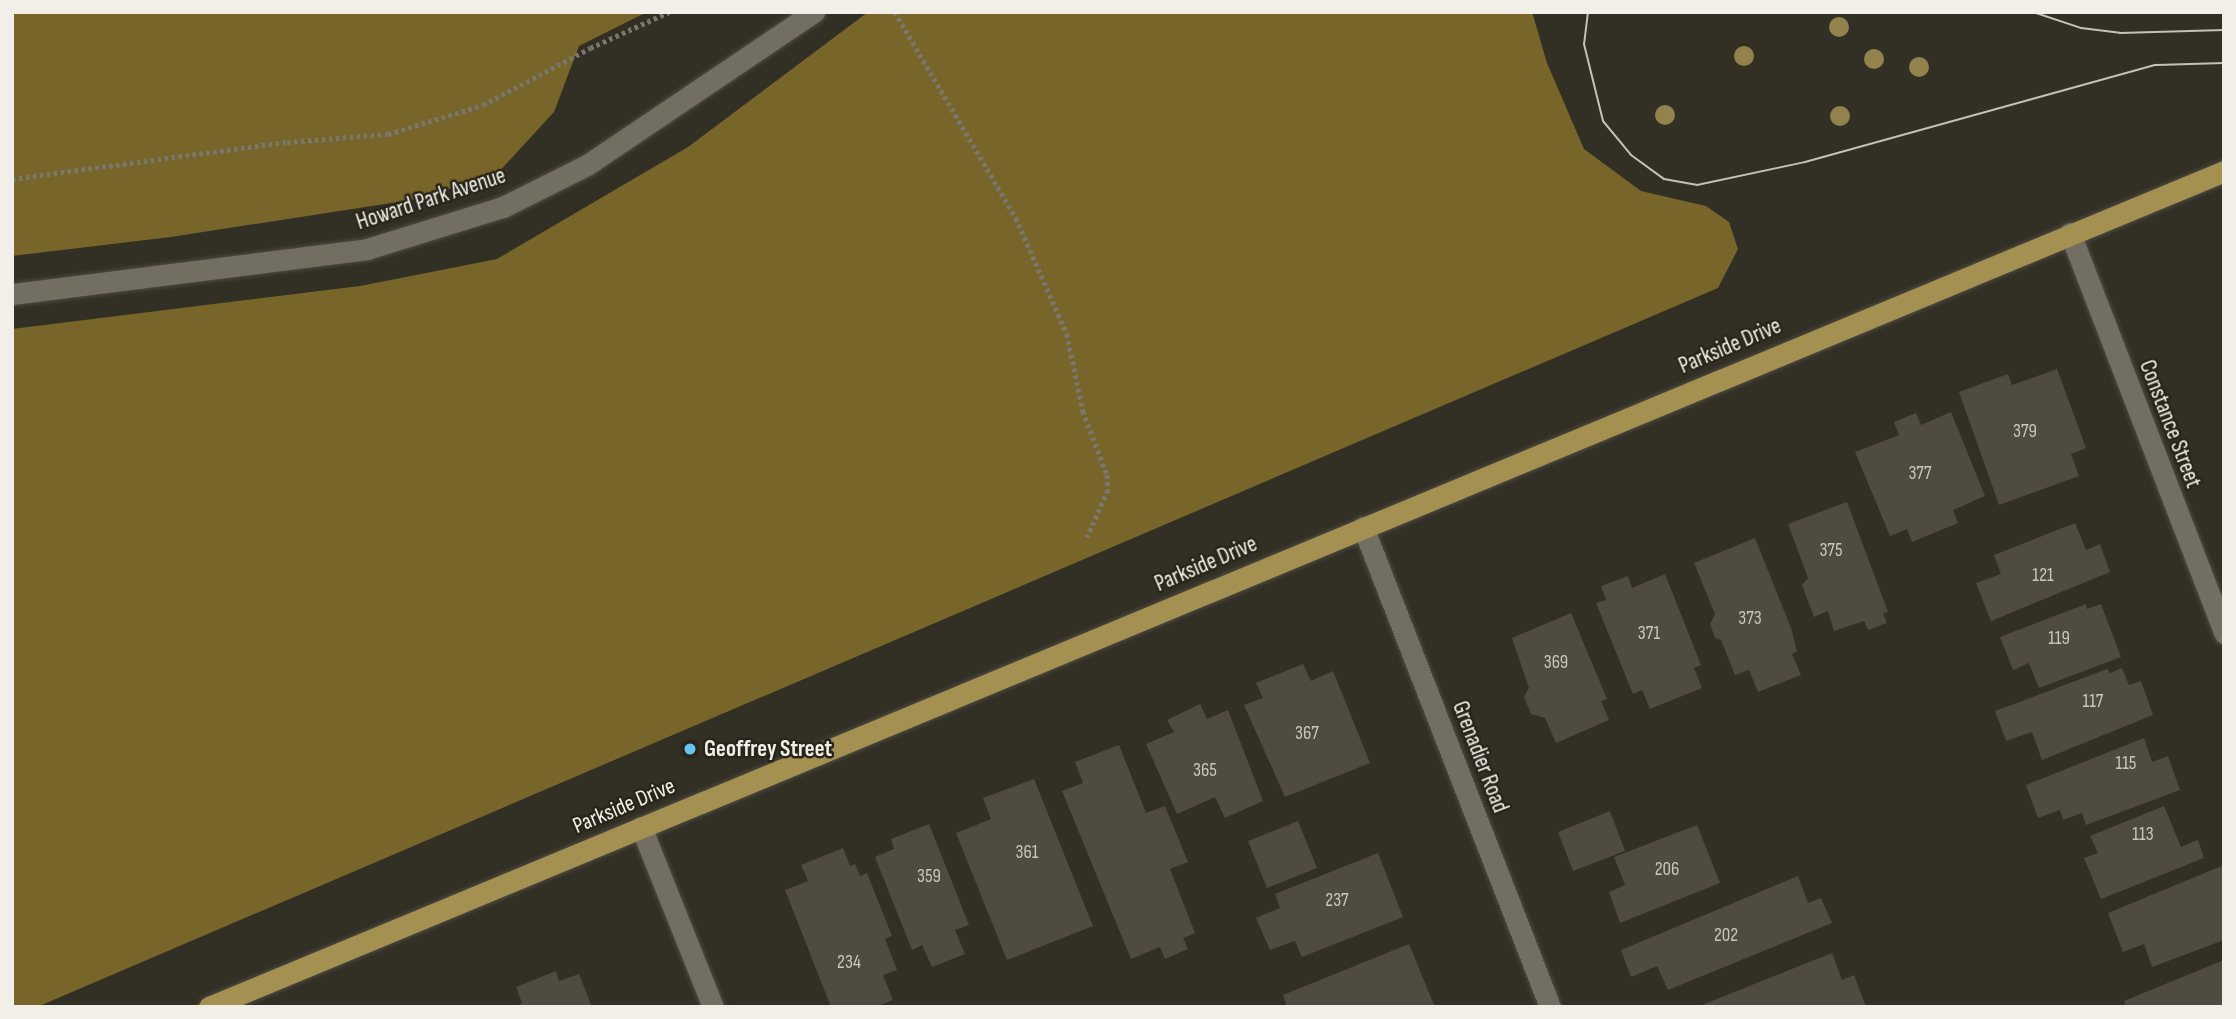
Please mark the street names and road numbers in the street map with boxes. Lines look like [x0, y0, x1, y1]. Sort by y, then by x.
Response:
street label: Howard Park Avenue [353, 162, 509, 236]
street label: Parkside Drive [1675, 312, 1785, 380]
street label: Constance Street [2133, 356, 2207, 492]
street label: Parkside Drive [1151, 530, 1261, 598]
street label: Grenadier Road [1446, 697, 1514, 817]
street label: Parkside Drive [569, 772, 679, 840]

